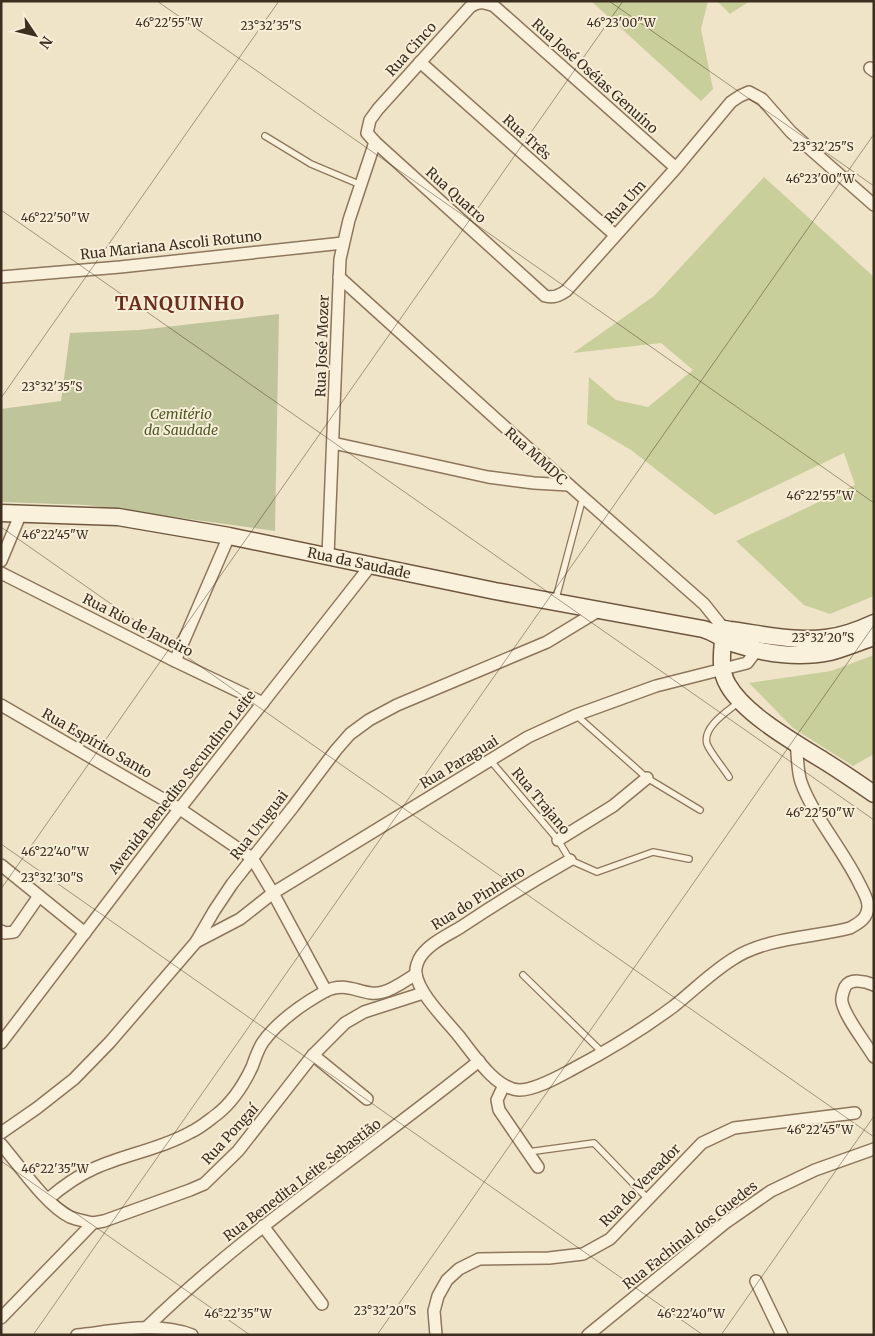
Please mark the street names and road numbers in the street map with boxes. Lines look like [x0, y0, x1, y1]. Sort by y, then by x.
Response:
street label: Rua José Oséias Genuíno [528, 15, 662, 137]
street label: Rua Cinco [382, 18, 440, 80]
street label: Rua Três [499, 111, 555, 164]
street label: Rua Quatro [422, 163, 490, 227]
street label: Rua Um [601, 176, 650, 228]
street label: Rua Mariana Ascoli Rotuno [79, 227, 263, 263]
street label: Rua José Mozer [311, 294, 333, 398]
street label: Rua MMDC [501, 423, 571, 489]
street label: Rua da Saudade [306, 543, 412, 583]
street label: Rua Rio de Janeiro [80, 589, 196, 661]
street label: Avenida Benedito Secundino Leite [104, 686, 259, 878]
street label: Rua Espírito Santo [39, 704, 155, 782]
street label: Rua Paraguai [416, 731, 502, 793]
street label: Rua Trajano [508, 764, 574, 838]
street label: Rua Uruguai [226, 786, 292, 863]
street label: Rua do Pinheiro [428, 862, 528, 934]
street label: Rua Pongaí [198, 1099, 262, 1168]
street label: Rua Benedita Leite Sebastião [219, 1115, 385, 1245]
street label: Rua do Vereador [596, 1140, 684, 1230]
street label: Rua Fachinal dos Guedes [619, 1177, 761, 1293]

